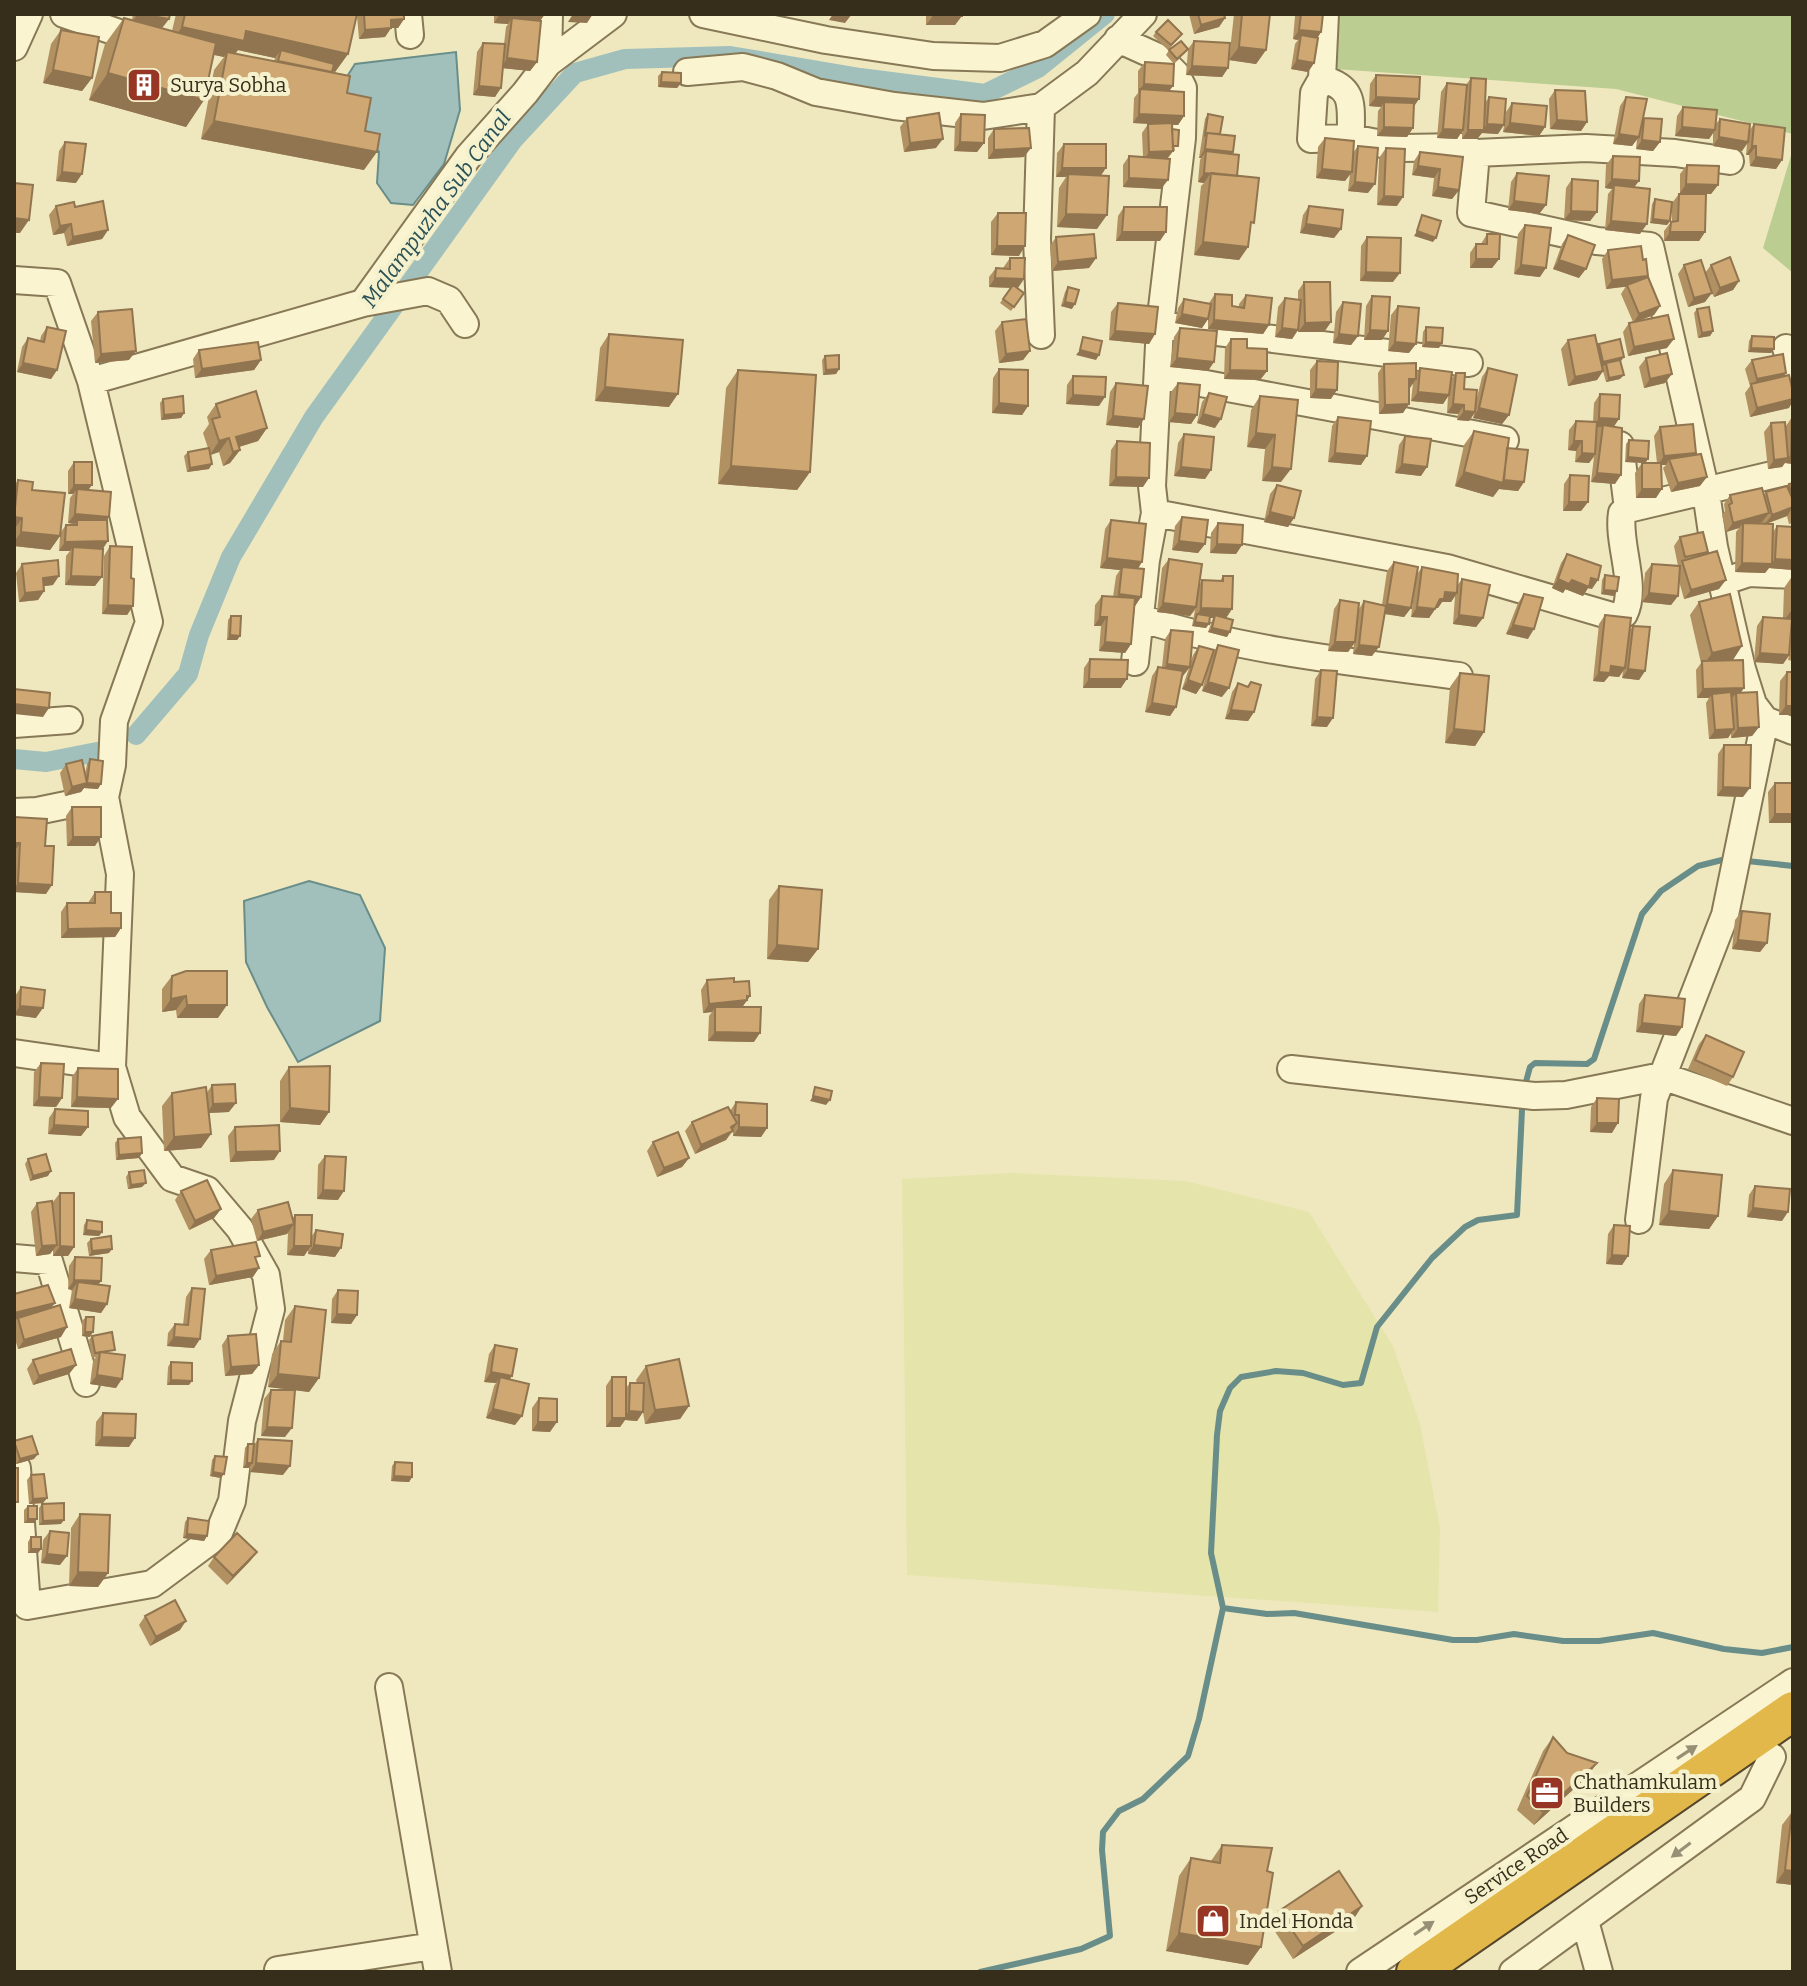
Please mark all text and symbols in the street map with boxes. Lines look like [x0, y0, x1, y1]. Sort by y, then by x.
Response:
building icon: Surya Sobha [125, 66, 163, 104]
place label: Surya Sobha [170, 73, 287, 97]
water label: Malampuzha Sub Canal [355, 105, 517, 313]
one-way arrow [1676, 1745, 1697, 1760]
place label: Chathamkulam Builders [1573, 1770, 1717, 1817]
office icon: Chathamkulam Builders [1528, 1774, 1566, 1812]
street label: Service Road [1460, 1822, 1573, 1909]
one-way arrow [1670, 1842, 1691, 1857]
shop icon: Indel Honda [1194, 1902, 1232, 1940]
place label: Indel Honda [1239, 1909, 1354, 1933]
one-way arrow [1414, 1921, 1435, 1936]

